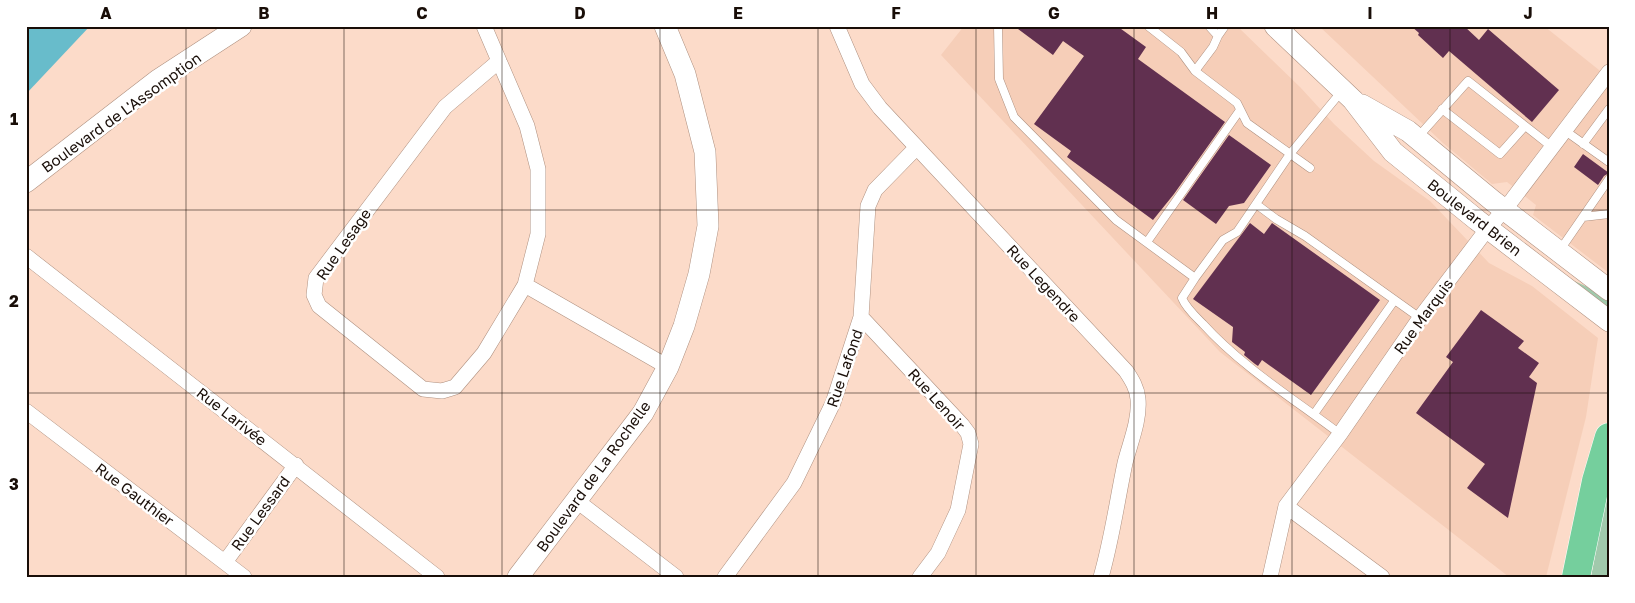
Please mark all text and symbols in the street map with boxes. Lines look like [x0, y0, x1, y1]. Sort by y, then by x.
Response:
text: A [100, 3, 112, 23]
text: B [258, 3, 270, 23]
text: C [416, 3, 428, 23]
text: D [574, 3, 586, 23]
text: E [733, 3, 743, 23]
text: F [891, 3, 901, 23]
text: G [1048, 3, 1060, 23]
text: H [1206, 3, 1218, 23]
text: I [1367, 3, 1373, 23]
text: J [1523, 3, 1533, 23]
street label: Boulevard de L'Assomption [38, 48, 204, 176]
text: 1 [10, 109, 18, 129]
street label: Boulevard Brien [1424, 175, 1526, 259]
street label: Rue Lesage [312, 205, 374, 283]
street label: Rue Legendre [1004, 241, 1085, 326]
street label: Rue Marquis [1390, 275, 1456, 357]
text: 2 [9, 291, 19, 311]
street label: Rue Lafond [822, 327, 866, 409]
street label: Rue Lenoir [905, 365, 969, 434]
street label: Rue Larivée [193, 383, 271, 449]
street label: Boulevard de La Rochelle [532, 397, 654, 555]
street label: Rue Gauthier [92, 459, 178, 529]
street label: Rue Lessard [227, 472, 293, 554]
text: 3 [9, 474, 19, 494]

